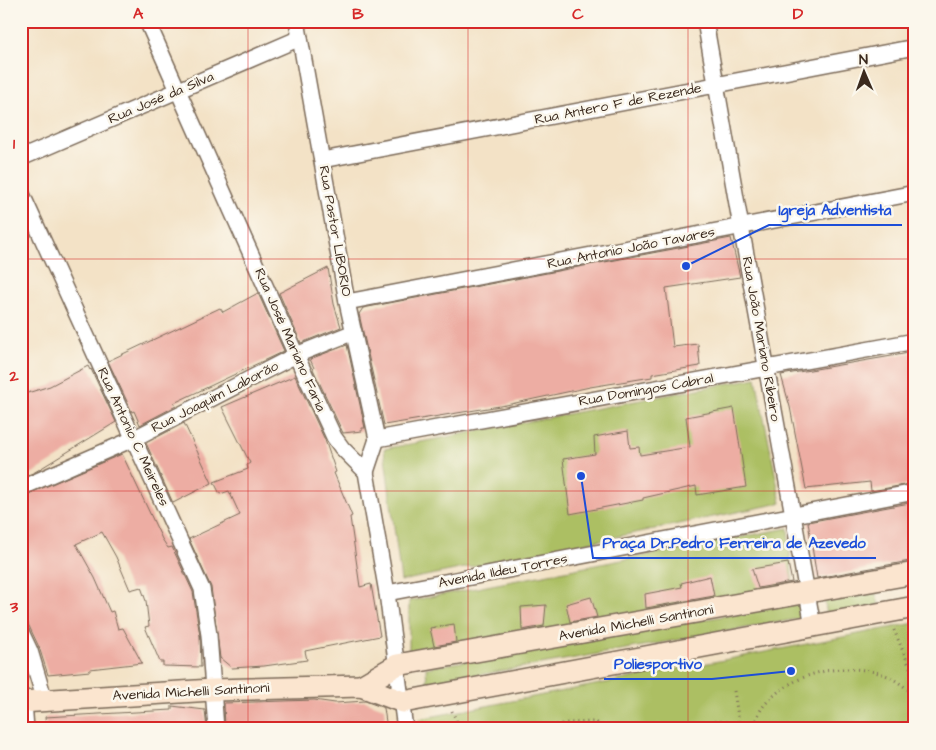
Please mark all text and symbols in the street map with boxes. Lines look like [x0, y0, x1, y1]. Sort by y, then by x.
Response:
text: A [133, 3, 144, 25]
text: B [352, 3, 364, 25]
text: C [572, 3, 584, 25]
text: D [793, 3, 804, 25]
north arrow [838, 48, 888, 98]
text: N [859, 50, 869, 70]
street label: Rua José da Silva [105, 67, 217, 129]
street label: Rua Antero F de Rezende [533, 78, 704, 130]
text: 1 [13, 133, 16, 155]
street label: Rua Pastor LIBORIO [314, 164, 356, 298]
callout: Igreja Adventista [769, 195, 902, 225]
text: Igreja Adventista [779, 200, 892, 223]
street label: Rua Antonio João Tavares [545, 222, 717, 274]
street label: Rua João Mariano Ribeiro [737, 255, 785, 423]
street label: Rua José Mariano Faria [249, 265, 331, 415]
street label: Rua Joaquim Laborão [148, 356, 282, 438]
street label: Rua Antonio C Meireles [92, 364, 174, 510]
text: 2 [8, 365, 19, 387]
street label: Rua Domingos Cabral [577, 368, 715, 412]
callout: Praça Dr.Pedro Ferreira de Azevedo [593, 528, 876, 558]
text: Praça Dr.Pedro Ferreira de Azevedo [602, 533, 866, 554]
street label: Avenida Ildeu Torres [437, 549, 569, 593]
text: 3 [9, 596, 19, 618]
street label: Avenida Michelli Santinoni [557, 600, 715, 646]
callout: Poliesportivo [604, 649, 712, 679]
text: Poliesportivo [614, 654, 703, 675]
street label: Avenida Michelli Santinoni [112, 678, 270, 706]

